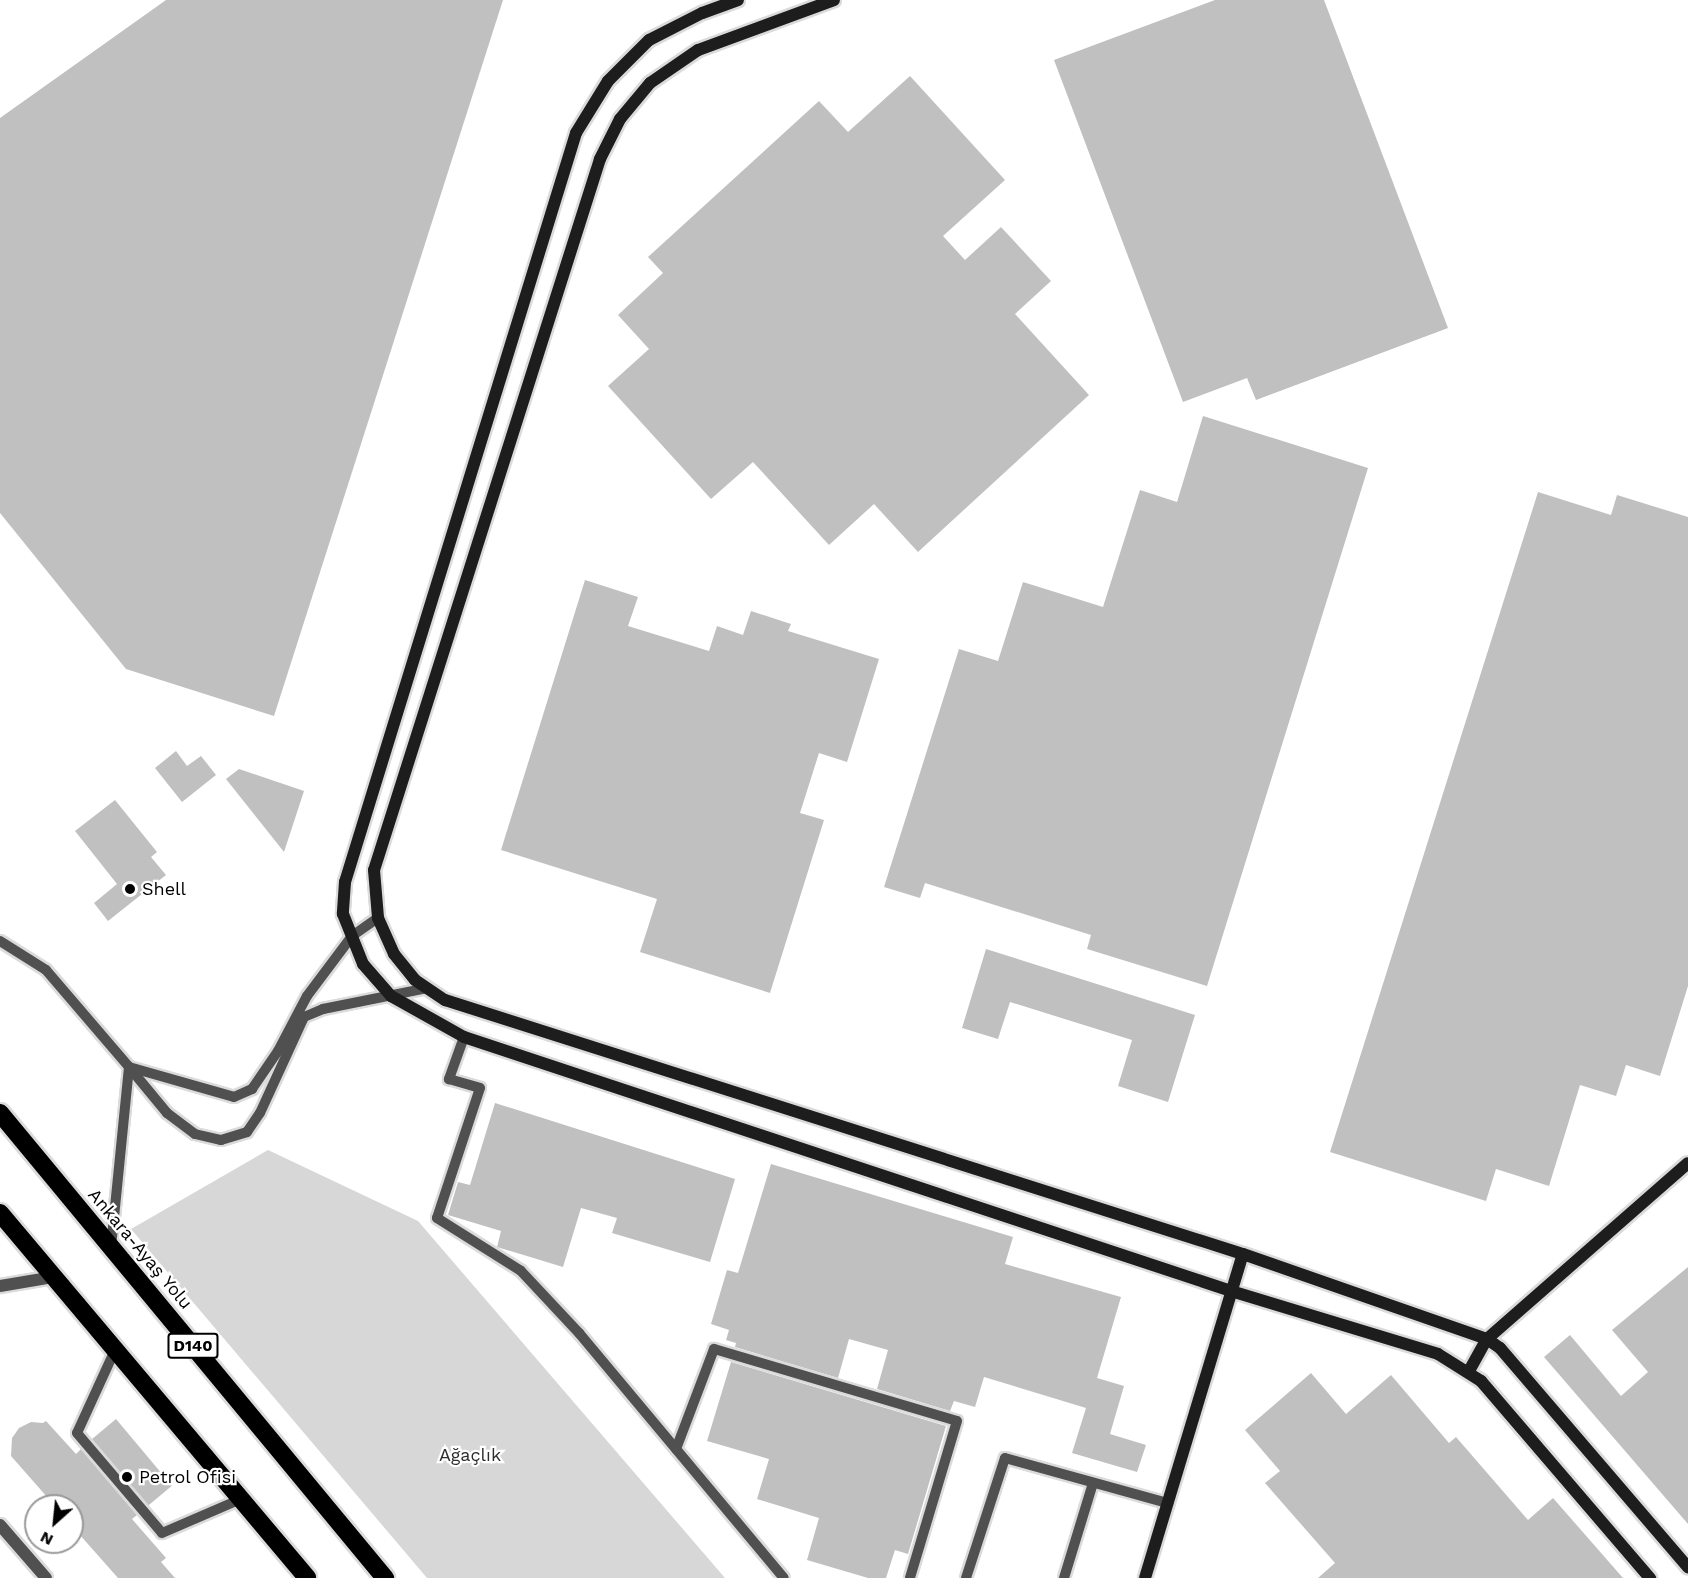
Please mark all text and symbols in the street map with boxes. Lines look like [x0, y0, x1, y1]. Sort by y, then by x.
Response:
place label: Shell [142, 878, 186, 900]
marker: Shell [123, 882, 137, 896]
street label: Ankara-Ayaş Yolu [83, 1184, 197, 1314]
road number: D140 [166, 1333, 220, 1359]
park label: Ağaçlık [439, 1444, 501, 1466]
place label: Petrol Ofisi [139, 1466, 237, 1488]
marker: Petrol Ofisi [120, 1470, 134, 1484]
north arrow [24, 1494, 84, 1554]
text: N [37, 1528, 56, 1550]

